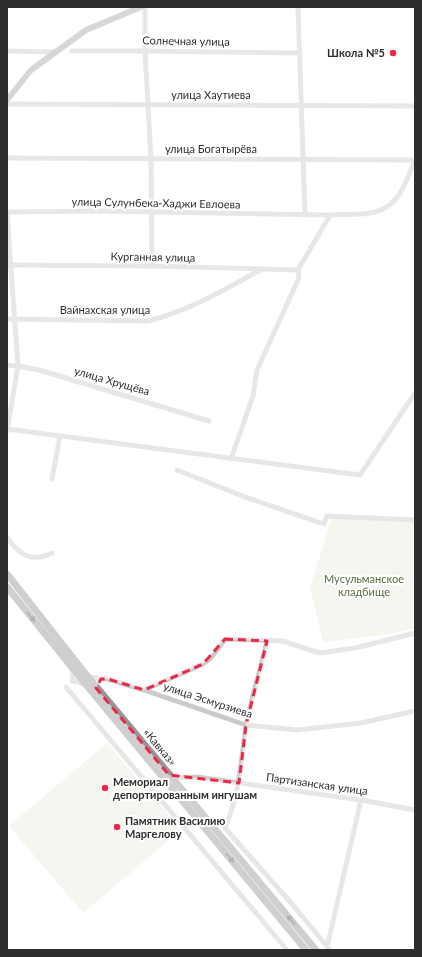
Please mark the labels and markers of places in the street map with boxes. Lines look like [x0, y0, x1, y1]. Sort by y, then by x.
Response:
place label: Школа №5 [327, 46, 385, 59]
marker: Школа №5 [388, 48, 398, 58]
place label: Мемориал депортированным ингушам [113, 775, 257, 801]
marker: Мемориал депортированным ингушам [100, 783, 110, 793]
place label: Памятник Василию Маргелову [125, 814, 226, 840]
marker: Памятник Василию Маргелову [112, 822, 122, 832]

